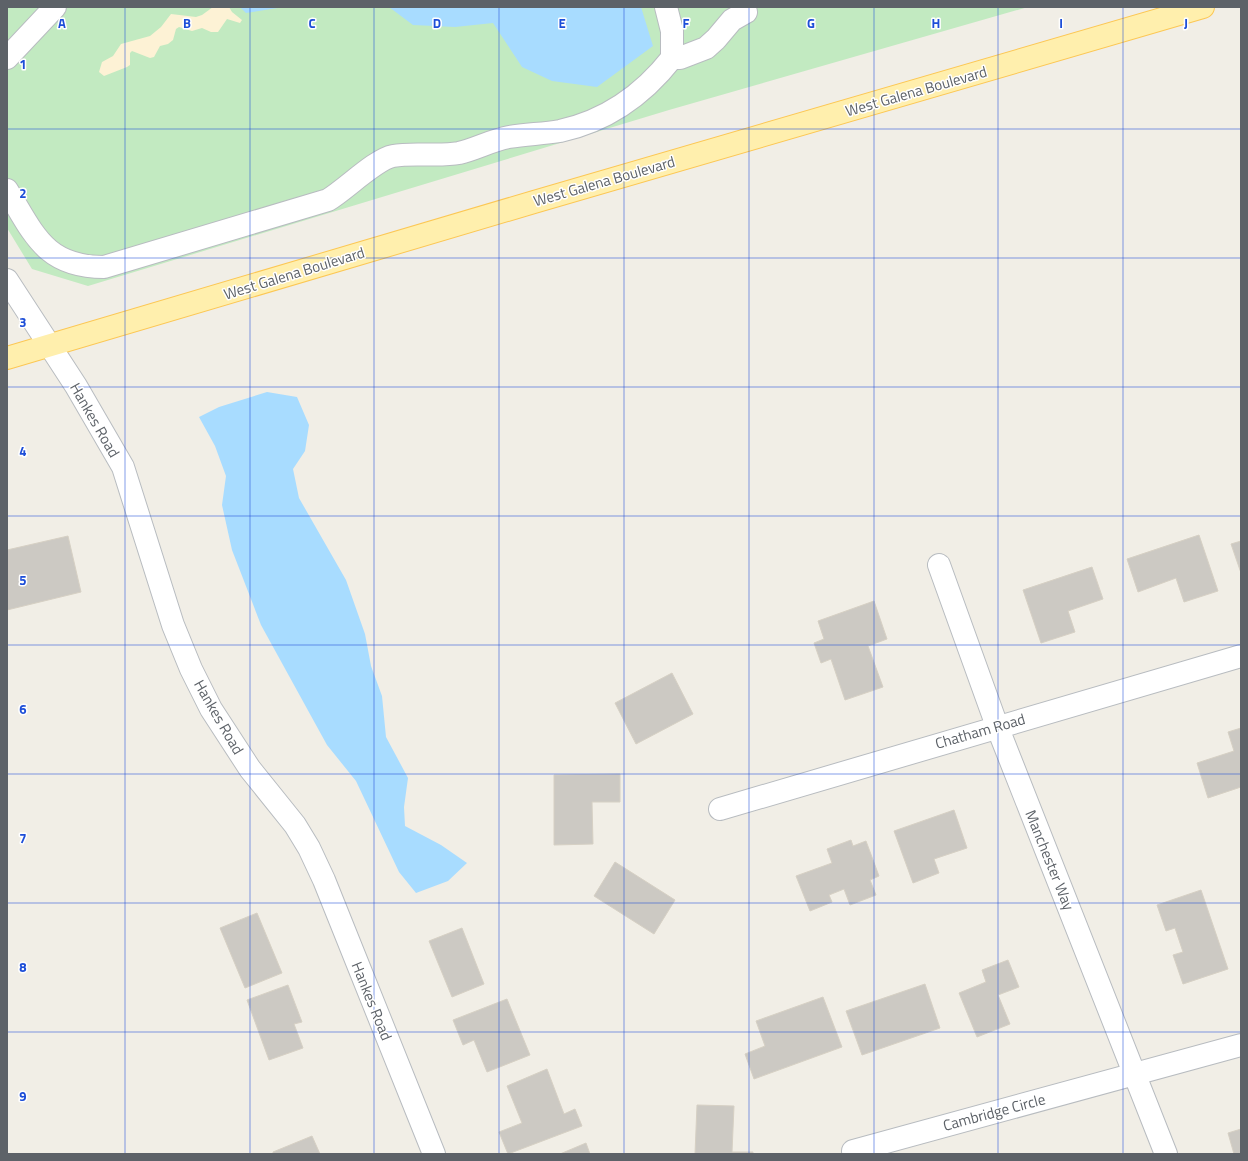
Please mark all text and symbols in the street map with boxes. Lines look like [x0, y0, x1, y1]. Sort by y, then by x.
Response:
text: A [58, 13, 66, 33]
text: B [183, 13, 191, 33]
text: C [308, 13, 316, 33]
text: D [433, 13, 441, 33]
text: E [558, 13, 566, 33]
text: F [683, 13, 690, 33]
text: G [807, 13, 815, 33]
text: H [932, 13, 940, 33]
text: I [1059, 13, 1063, 33]
text: J [1184, 13, 1188, 33]
text: 1 [19, 54, 27, 74]
street label: West Galena Boulevard [842, 60, 990, 122]
street label: West Galena Boulevard [530, 150, 678, 212]
text: 2 [19, 183, 27, 203]
street label: West Galena Boulevard [221, 241, 367, 305]
text: 3 [19, 312, 27, 332]
street label: Hankes Road [64, 378, 126, 462]
text: 4 [19, 441, 27, 461]
text: 5 [19, 570, 27, 590]
street label: Hankes Road [188, 675, 250, 759]
text: 6 [19, 699, 27, 719]
street label: Chatham Road [932, 707, 1028, 755]
street label: Manchester Way [1019, 806, 1081, 914]
text: 7 [19, 828, 27, 848]
text: 8 [19, 957, 27, 977]
street label: Hankes Road [346, 958, 398, 1044]
text: 9 [19, 1086, 27, 1106]
street label: Cambridge Circle [940, 1087, 1048, 1137]

